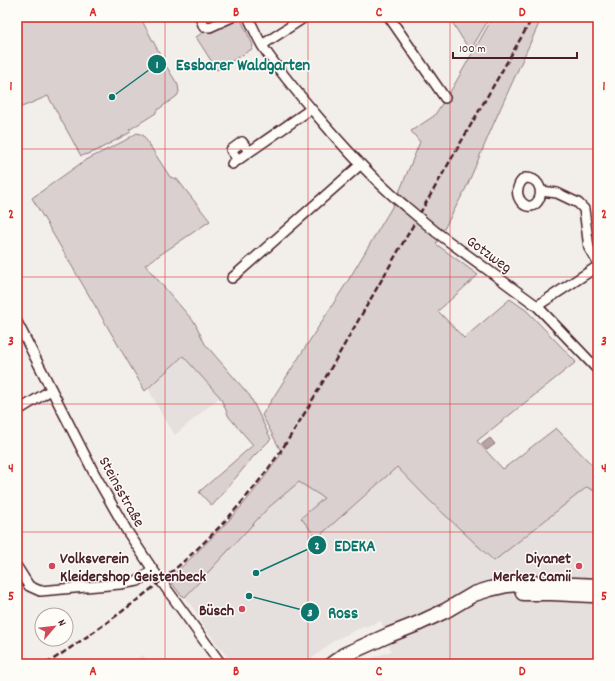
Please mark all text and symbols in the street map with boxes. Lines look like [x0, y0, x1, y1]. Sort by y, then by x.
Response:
text: A [89, 4, 97, 23]
text: B [233, 4, 239, 23]
text: C [376, 4, 383, 23]
text: D [519, 4, 526, 23]
scale bar [453, 34, 577, 60]
text: 100 m [459, 41, 486, 58]
callout: Essbarer Waldgarten [147, 50, 318, 79]
text: Essbarer Waldgarten [176, 55, 310, 79]
text: 1 [156, 57, 159, 74]
text: 1 [10, 78, 13, 97]
text: 1 [603, 78, 606, 97]
text: 2 [8, 206, 14, 225]
text: 2 [601, 206, 607, 225]
street label: Gotzweg [461, 231, 516, 279]
text: 3 [8, 333, 14, 352]
text: 3 [601, 333, 607, 352]
street label: Steinsstraße [92, 453, 150, 532]
text: 4 [8, 460, 14, 479]
text: 4 [601, 460, 607, 479]
callout: EDEKA [307, 530, 384, 559]
text: EDEKA [334, 536, 376, 560]
text: 2 [314, 538, 320, 555]
place label: Volksverein Kleidershop Geistenbeck [60, 548, 206, 589]
place label: Diyanet Merkez Camii [493, 548, 571, 589]
marker: Volksverein Kleidershop Geistenbeck [47, 561, 57, 571]
marker: Diyanet Merkez Camii [574, 561, 584, 571]
text: 5 [8, 588, 14, 607]
text: 5 [601, 588, 607, 607]
callout: Ross [300, 597, 366, 626]
place label: Büsch [199, 600, 234, 623]
text: Ross [328, 603, 358, 627]
marker: Büsch [237, 604, 247, 614]
text: 3 [307, 605, 313, 622]
north arrow [34, 607, 74, 647]
text: N [53, 617, 70, 630]
text: A [89, 663, 97, 681]
text: B [233, 663, 239, 681]
text: C [376, 663, 383, 681]
text: D [519, 663, 526, 681]

